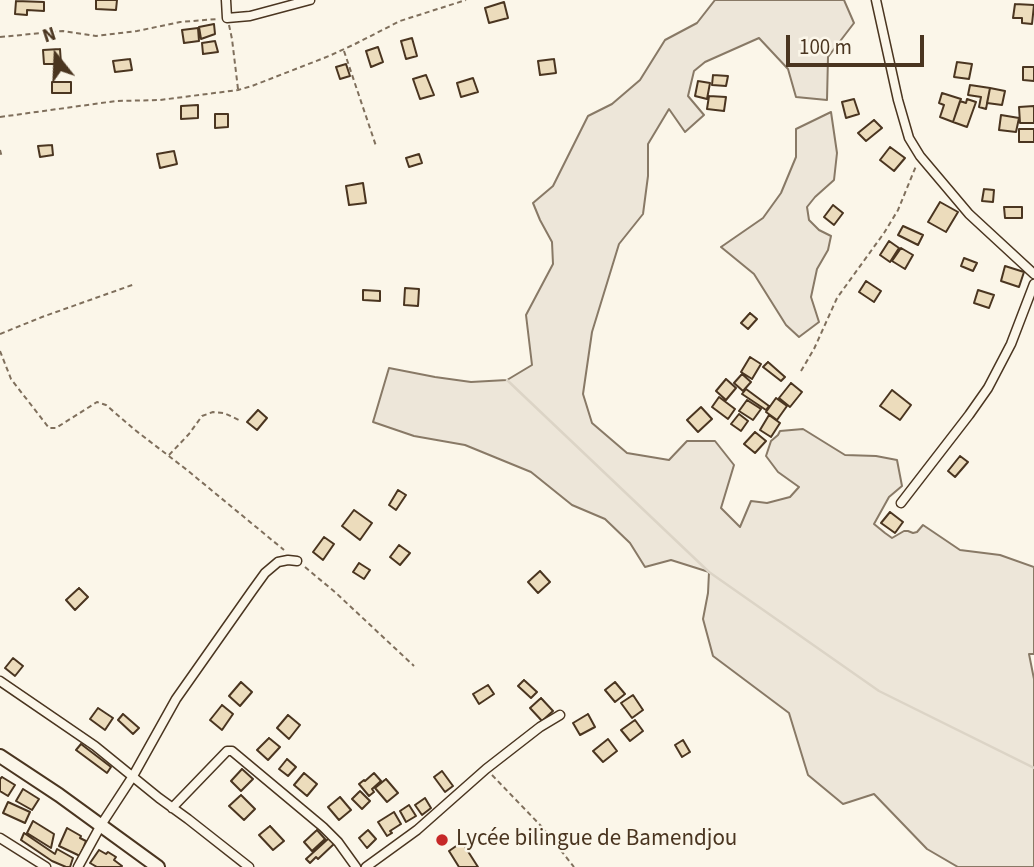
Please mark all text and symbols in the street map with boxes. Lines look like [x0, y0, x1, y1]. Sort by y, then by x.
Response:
north arrow [21, 21, 91, 91]
text: N [39, 21, 60, 50]
scale bar [789, 21, 927, 65]
text: 100 m [799, 32, 852, 62]
place label: Lycée bilingue de Bamendjou [456, 826, 737, 854]
marker: Lycée bilingue de Bamendjou [434, 832, 450, 848]

